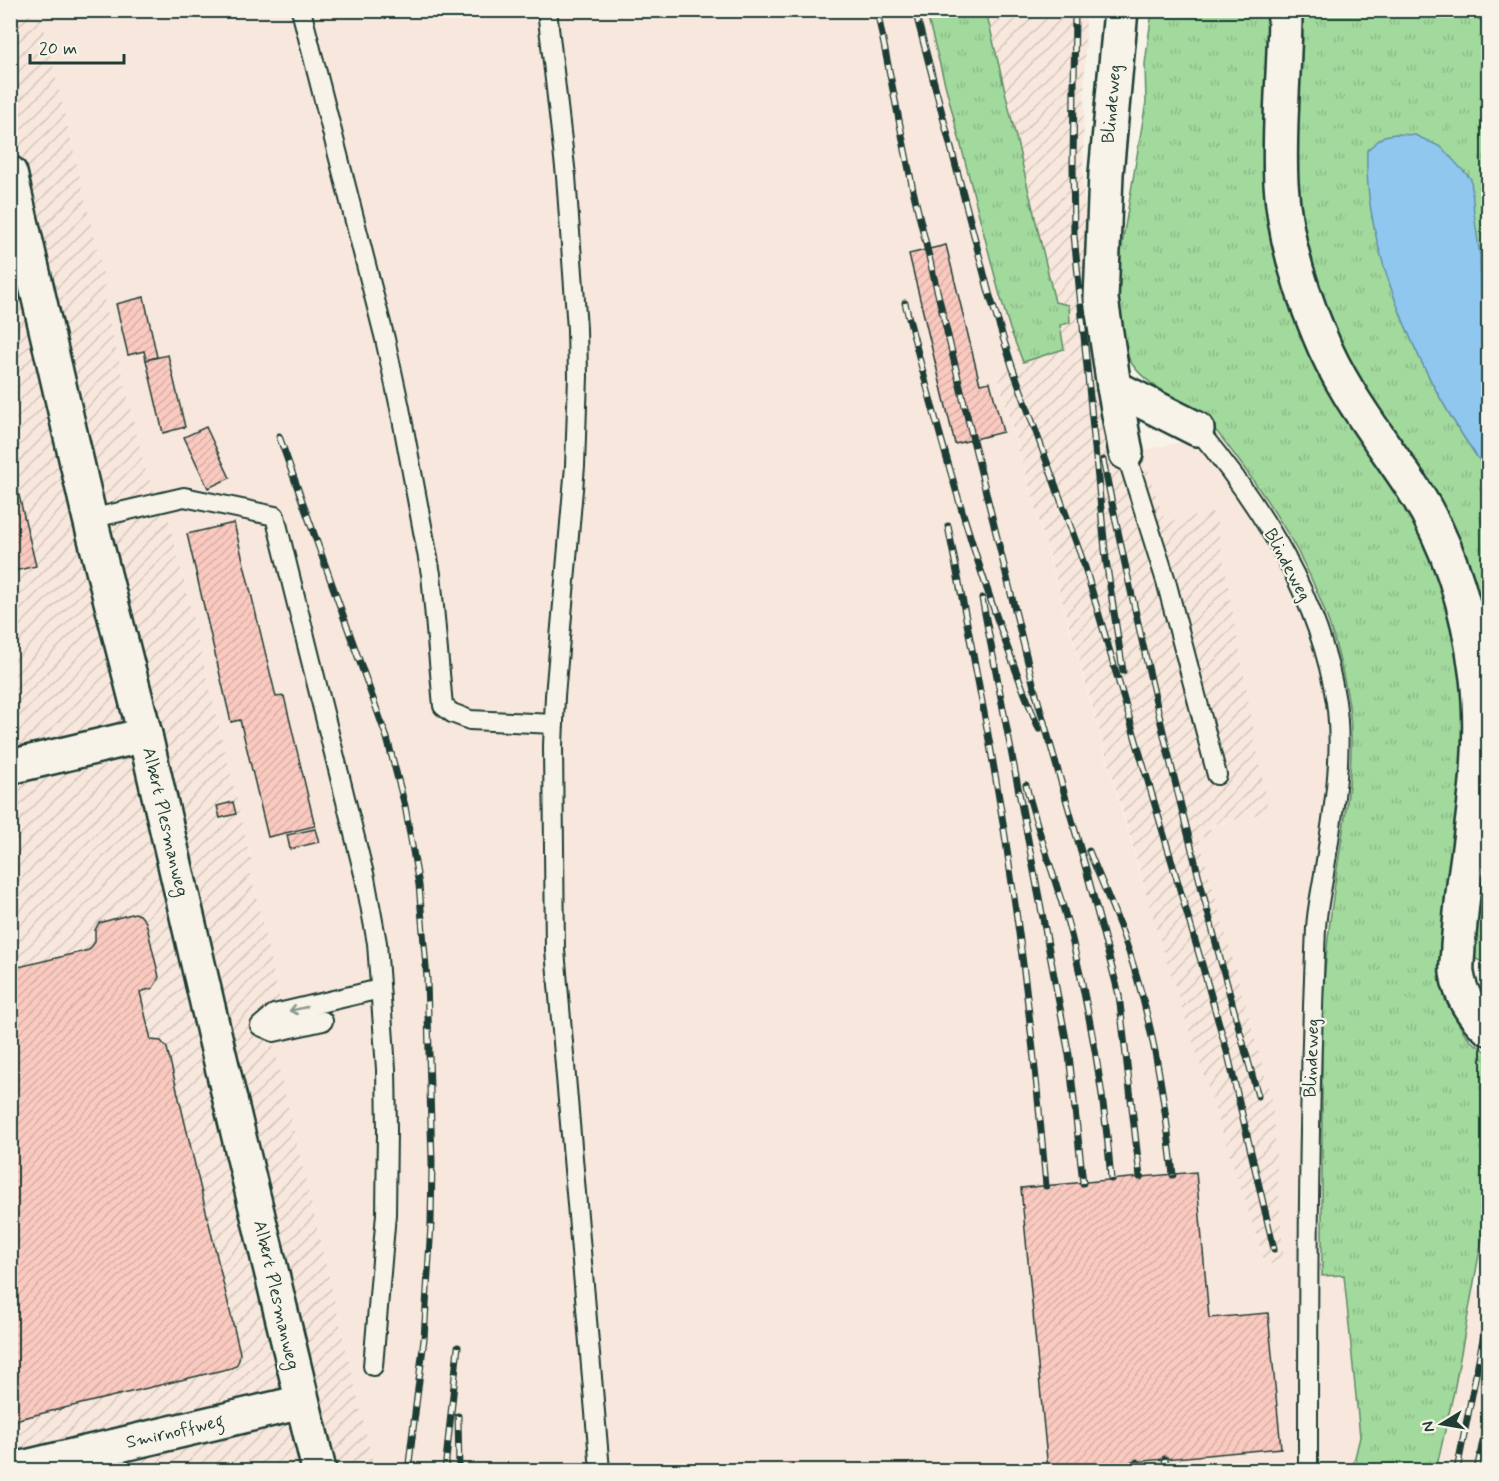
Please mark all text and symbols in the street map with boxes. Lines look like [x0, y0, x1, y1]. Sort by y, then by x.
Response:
scale bar [30, 27, 124, 65]
text: 20 m [39, 37, 77, 61]
street label: Blindeweg [1097, 64, 1127, 144]
street label: Blindeweg [1258, 524, 1316, 606]
street label: Albert Plesmanweg [135, 745, 194, 899]
one-way arrow [289, 1003, 308, 1015]
street label: Blindeweg [1299, 1018, 1325, 1098]
street label: Albert Plesmanweg [246, 1218, 305, 1372]
north arrow [1412, 1394, 1472, 1454]
street label: Smirnoffweg [124, 1409, 227, 1457]
text: N [1417, 1419, 1440, 1434]

